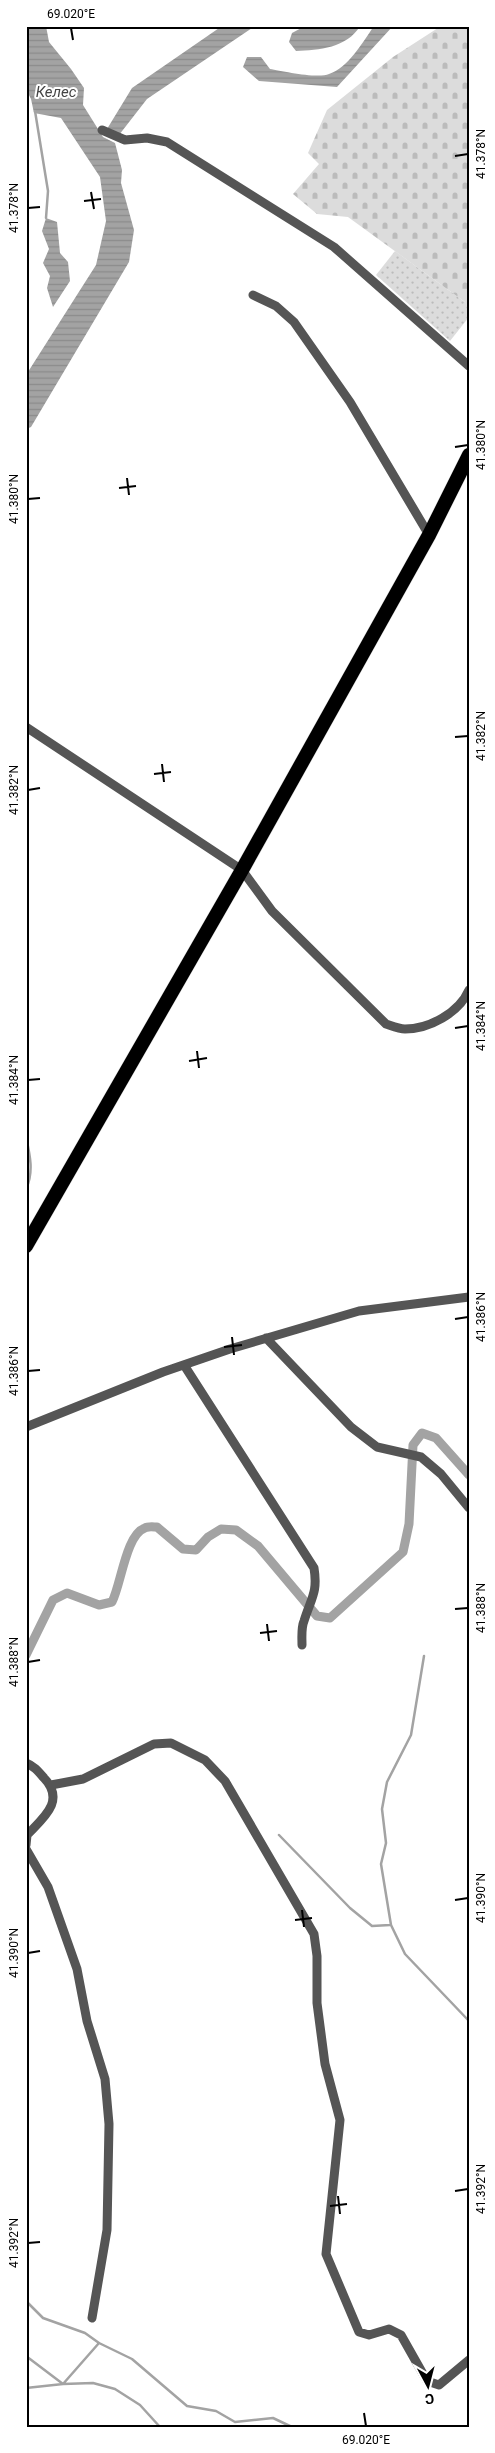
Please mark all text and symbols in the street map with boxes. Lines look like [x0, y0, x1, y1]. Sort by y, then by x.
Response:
text: 69.020°E [47, 7, 95, 21]
water label: Келес [36, 83, 77, 101]
text: 41.378°N [474, 129, 488, 179]
text: 41.378°N [7, 183, 21, 233]
text: 41.380°N [474, 420, 488, 470]
text: 41.380°N [7, 474, 21, 524]
text: 41.382°N [474, 711, 488, 761]
text: 41.382°N [7, 765, 21, 815]
text: 41.384°N [474, 1001, 488, 1051]
text: 41.384°N [7, 1055, 21, 1105]
text: 41.386°N [474, 1292, 488, 1342]
text: 41.386°N [7, 1346, 21, 1396]
text: 41.388°N [474, 1583, 488, 1633]
text: 41.388°N [7, 1637, 21, 1687]
text: 41.390°N [474, 1873, 488, 1923]
text: 41.390°N [7, 1928, 21, 1978]
text: 41.392°N [474, 2164, 488, 2214]
text: 41.392°N [7, 2218, 21, 2268]
north arrow [402, 2360, 452, 2410]
text: С [424, 2390, 435, 2407]
text: 69.020°E [342, 2433, 390, 2447]

